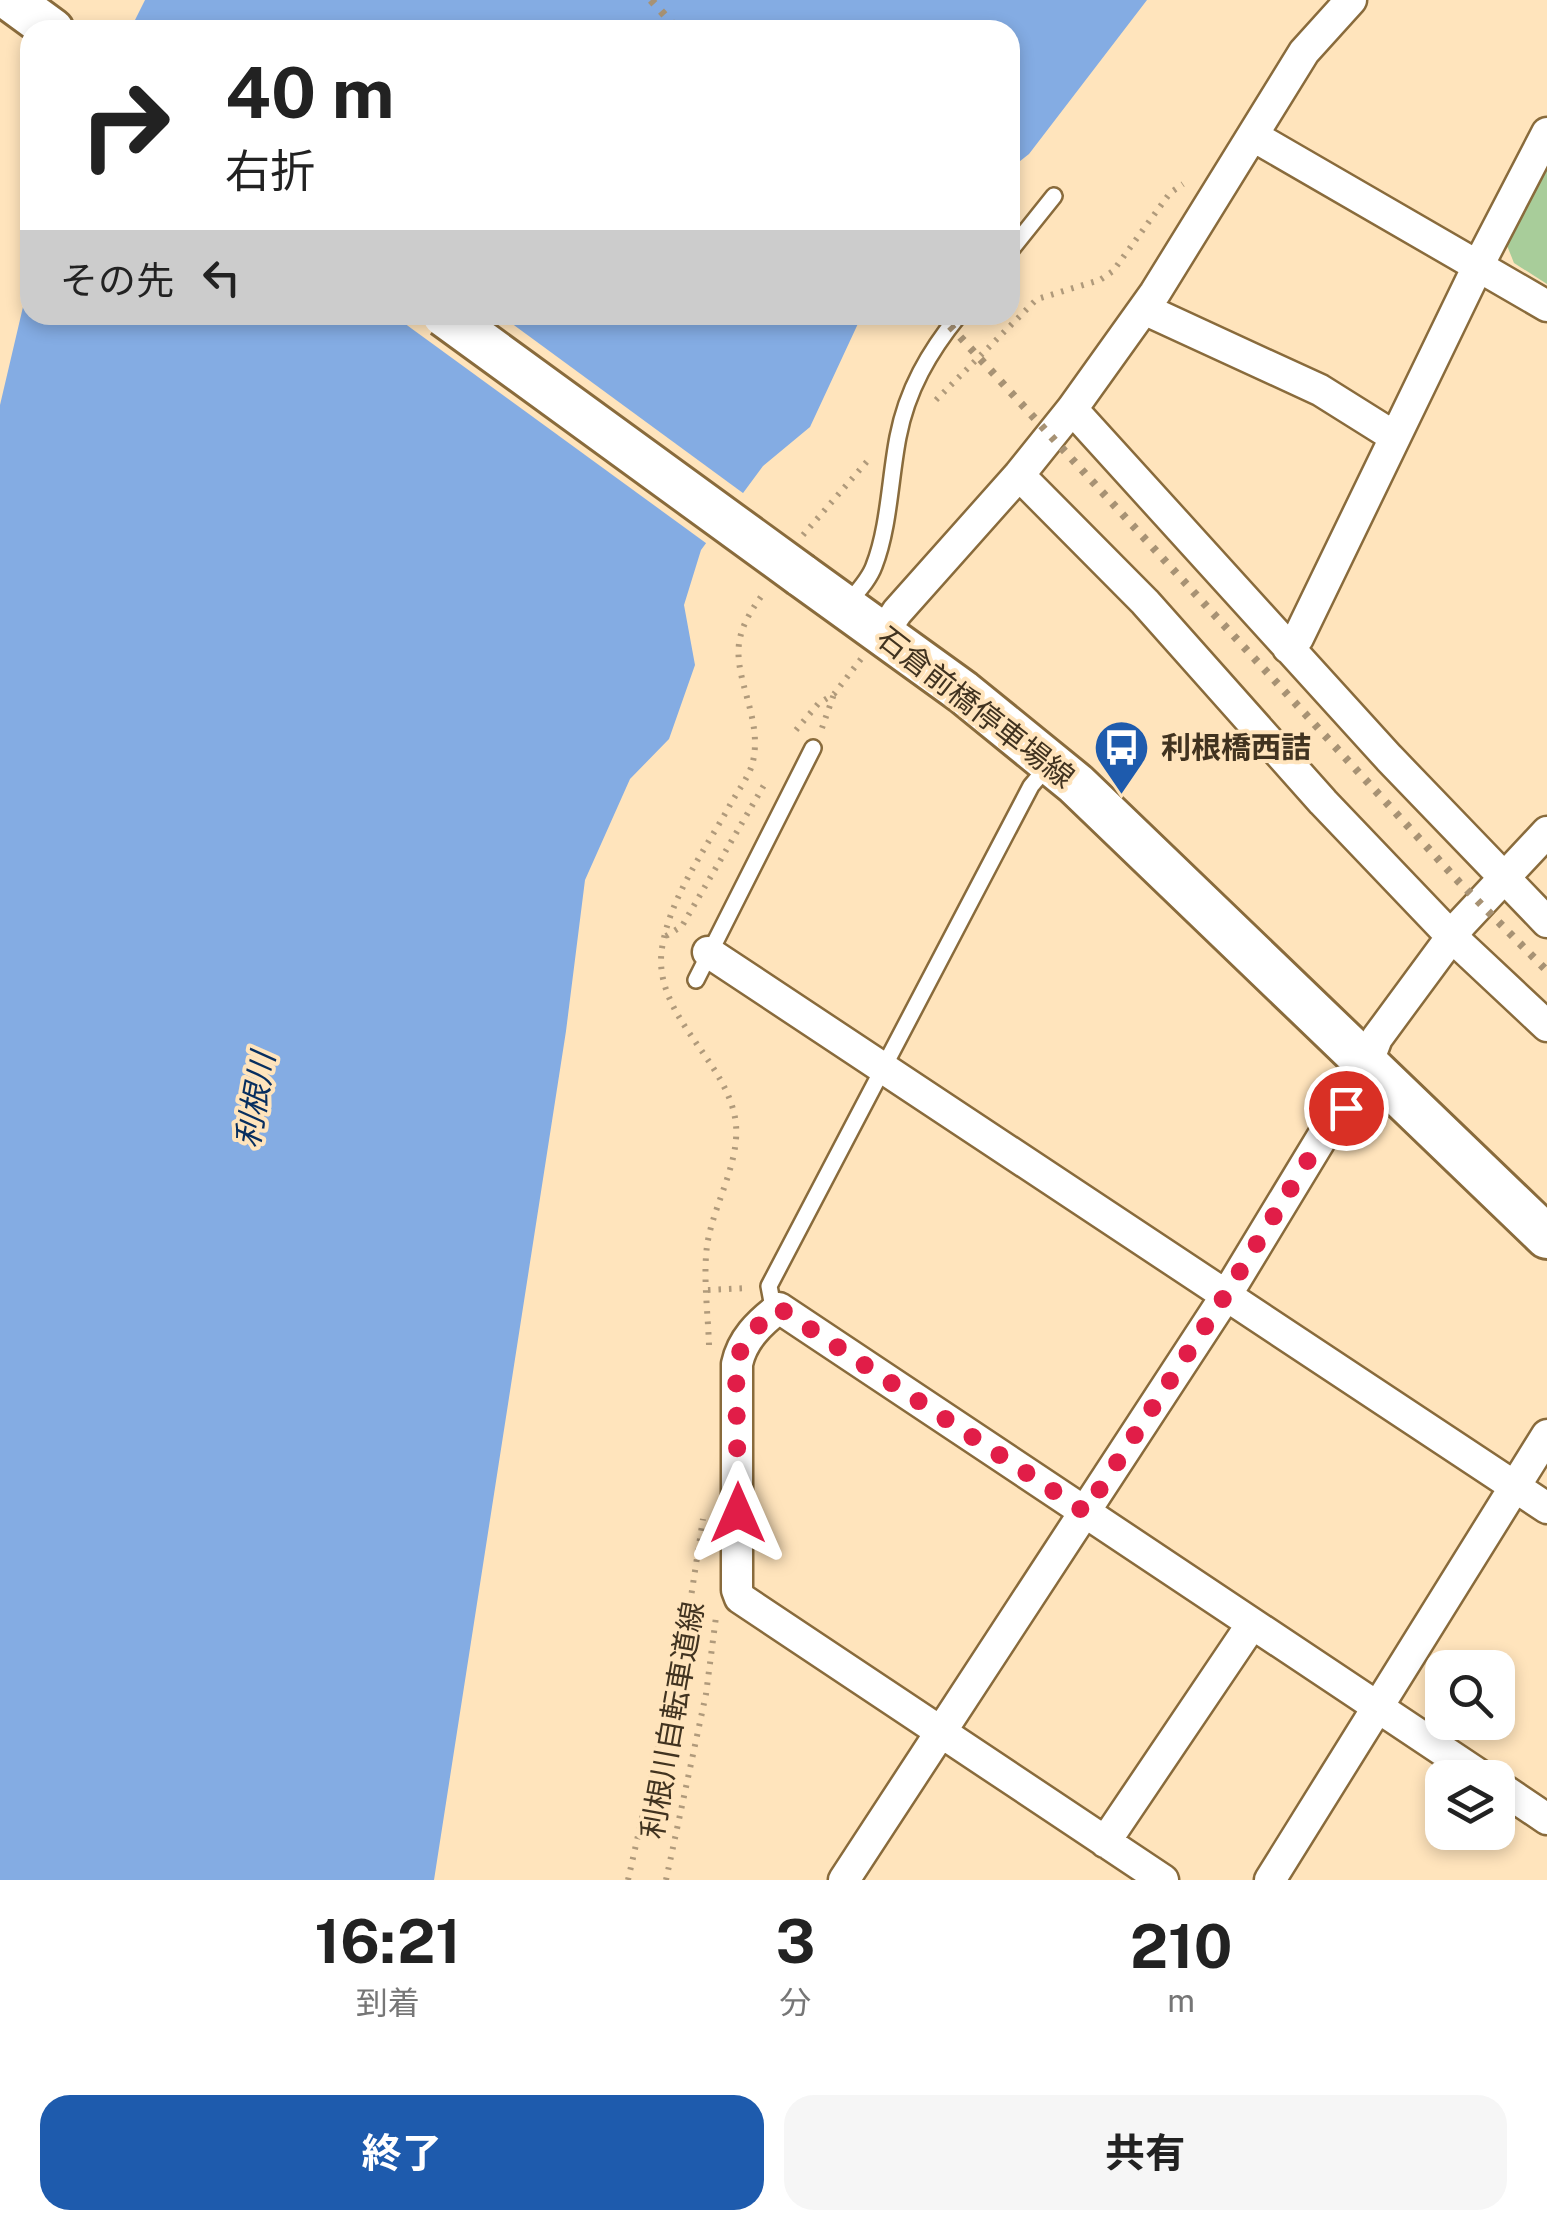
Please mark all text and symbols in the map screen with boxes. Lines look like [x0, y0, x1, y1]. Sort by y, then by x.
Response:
text: 40 m [225, 51, 395, 134]
icon: right [60, 60, 190, 190]
text: 右折 [225, 144, 315, 197]
icon: left [194, 250, 249, 305]
text: その先 [60, 258, 174, 303]
street label: 石倉前橋停車場線 [870, 619, 1082, 795]
bus stop icon: 利根橋西詰 [1092, 717, 1152, 796]
place label: 利根橋西詰 [1161, 729, 1311, 765]
water label: 利根川 [228, 1047, 282, 1150]
pin [1304, 1066, 1389, 1151]
icon: arrive [1319, 1081, 1374, 1136]
position arrow [686, 1461, 790, 1565]
street label: 利根川自転車道線 [633, 1599, 711, 1841]
map controls [1425, 1650, 1515, 1850]
button: search [1425, 1650, 1515, 1740]
button: layers [1425, 1760, 1515, 1850]
text: 16:21 [315, 1906, 461, 1977]
text: 3 [776, 1906, 815, 1977]
text: 210 [1130, 1911, 1232, 1982]
text: m [1167, 1982, 1195, 2019]
text: 到着 [356, 1984, 420, 2021]
text: 分 [779, 1984, 811, 2021]
button: 終了 [40, 2095, 764, 2210]
button: 共有 [784, 2095, 1507, 2210]

